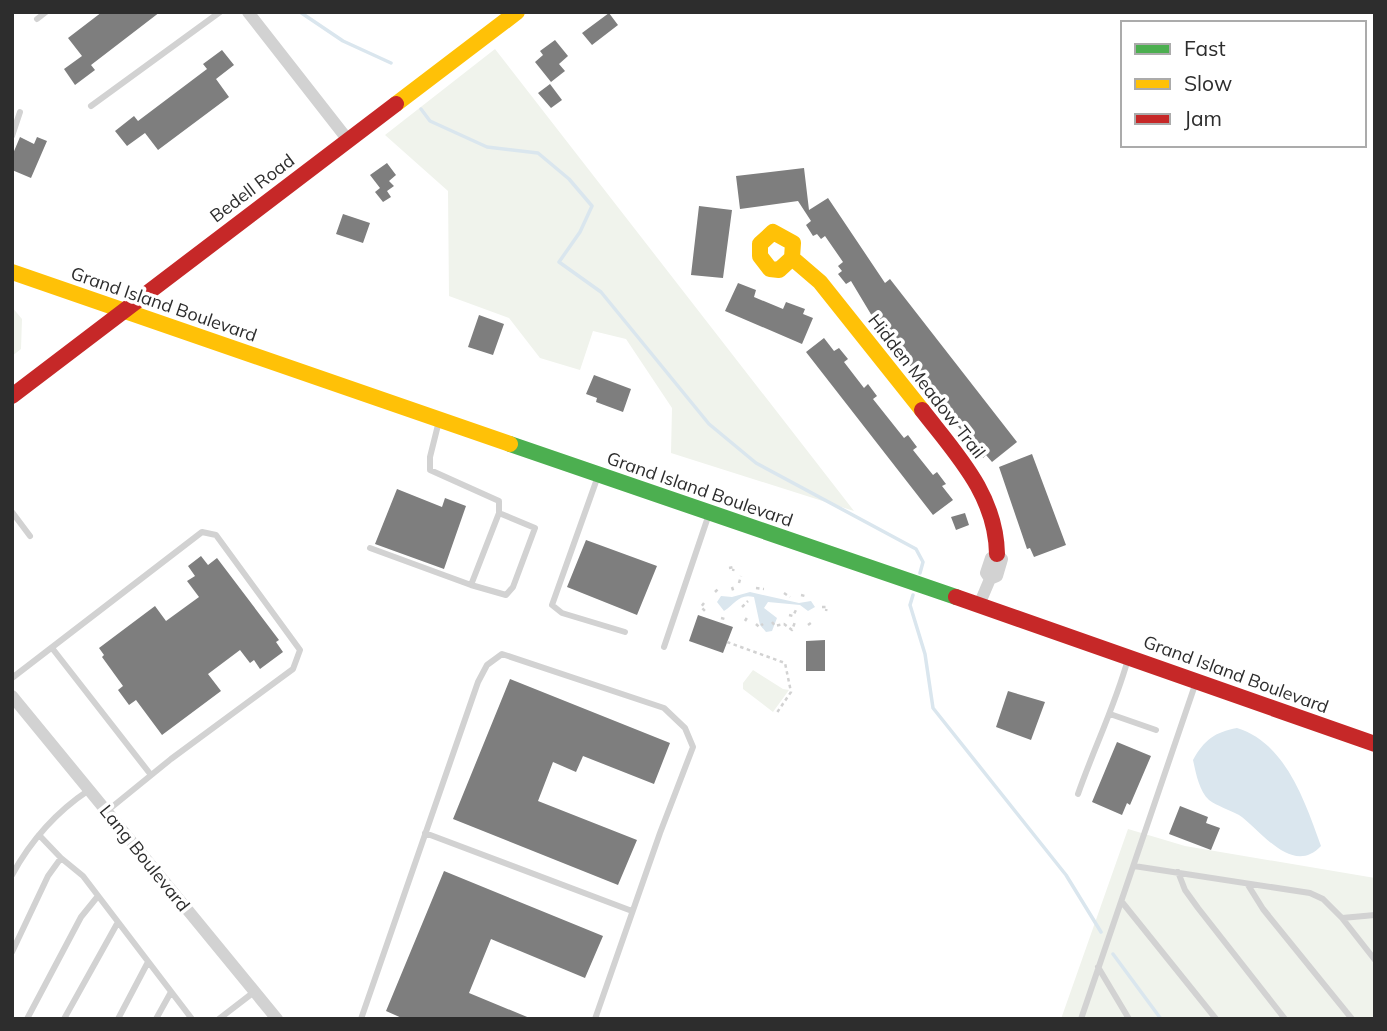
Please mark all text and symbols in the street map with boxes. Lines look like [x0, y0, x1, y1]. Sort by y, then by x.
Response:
legend [1121, 21, 1366, 147]
text: Fast [1184, 35, 1226, 61]
text: Slow [1184, 70, 1232, 96]
text: Jam [1184, 105, 1222, 131]
street label: Bedell Road [205, 149, 299, 227]
street label: Grand Island Boulevard [68, 261, 260, 347]
street label: Hidden Meadow Trail [863, 309, 991, 463]
street label: Grand Island Boulevard [604, 446, 796, 532]
street label: Grand Island Boulevard [1140, 630, 1332, 718]
street label: Lang Boulevard [95, 800, 195, 916]

